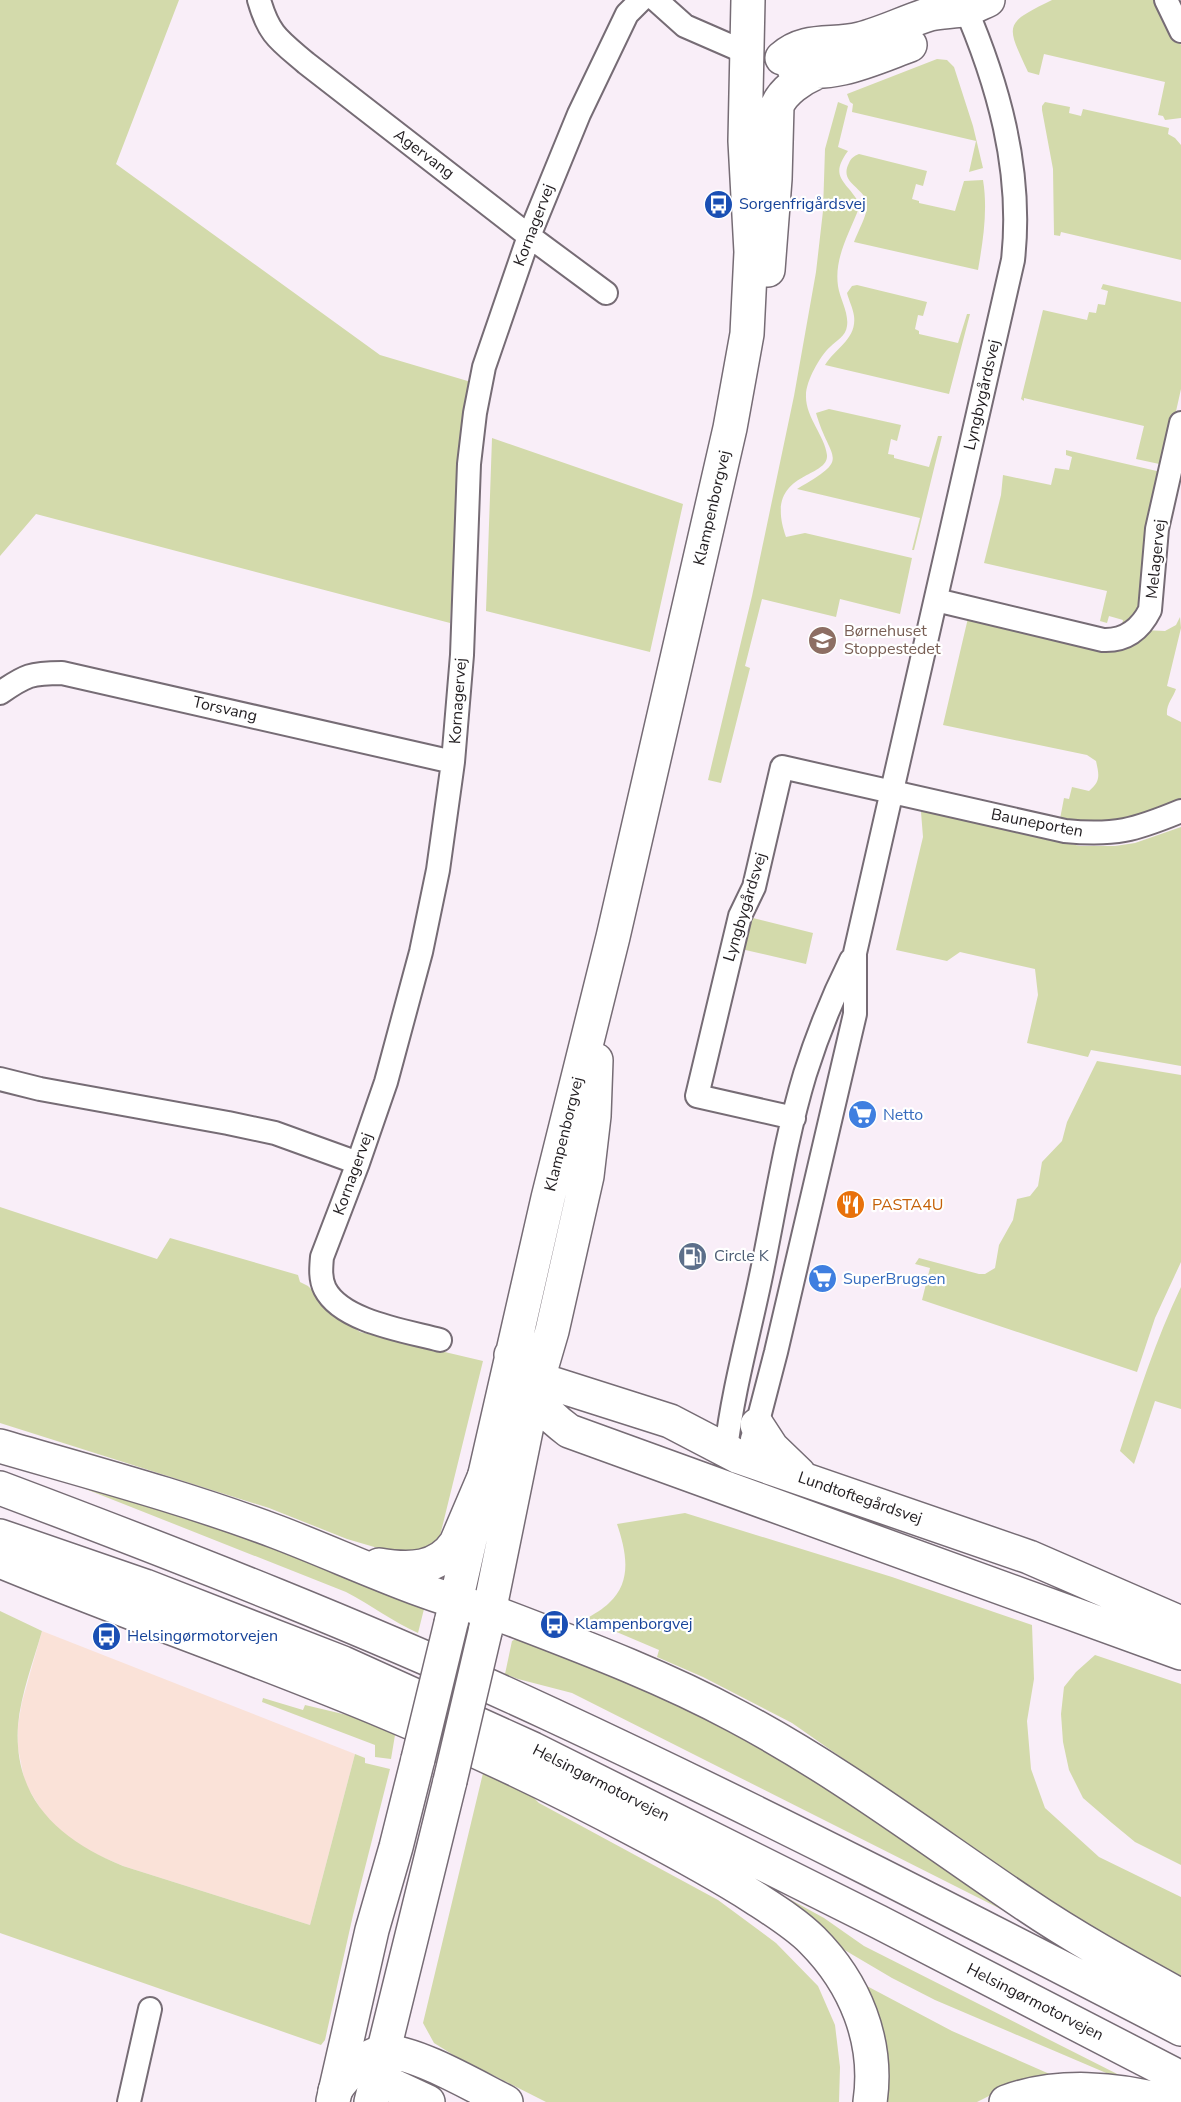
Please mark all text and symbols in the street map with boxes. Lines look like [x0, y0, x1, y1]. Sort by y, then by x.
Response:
street label: Agervang [389, 124, 459, 184]
street label: Kornagervej [508, 181, 560, 269]
bus stop icon: Sorgenfrigårdsvej [702, 188, 734, 220]
place label: Sorgenfrigårdsvej [739, 193, 866, 215]
street label: Lyngbygårdsvej [959, 338, 1005, 452]
street label: Klampenborgvej [688, 448, 736, 568]
street label: Melagervej [1141, 518, 1171, 600]
place label: Børnehuset Stoppestedet [844, 620, 941, 660]
school or university icon: Børnehuset Stoppestedet [807, 624, 839, 656]
street label: Kornagervej [444, 657, 472, 745]
street label: Torsvang [191, 691, 259, 727]
street label: Bauneporten [989, 803, 1085, 843]
street label: Lyngbygårdsvej [718, 850, 772, 964]
street label: Klampenborgvej [539, 1074, 589, 1194]
supermarket icon: Netto [846, 1099, 878, 1131]
place label: Netto [883, 1104, 923, 1126]
street label: Kornagervej [328, 1130, 378, 1218]
restaurant icon: PASTA4U [835, 1189, 867, 1221]
place label: PASTA4U [872, 1194, 943, 1216]
fuel station icon: Circle K [677, 1240, 709, 1272]
place label: Circle K [714, 1245, 770, 1267]
supermarket icon: SuperBrugsen [806, 1263, 838, 1295]
place label: SuperBrugsen [843, 1268, 946, 1290]
street label: Lundtoftegårdsvej [795, 1466, 925, 1530]
bus stop icon: Klampenborgvej [538, 1608, 570, 1640]
place label: Klampenborgvej [575, 1613, 692, 1635]
bus stop icon: Helsingørmotorvejen [90, 1620, 122, 1652]
place label: Helsingørmotorvejen [127, 1625, 278, 1647]
street label: Helsingørmotorvejen [529, 1739, 673, 1827]
street label: Helsingørmotorvejen [963, 1958, 1107, 2046]

